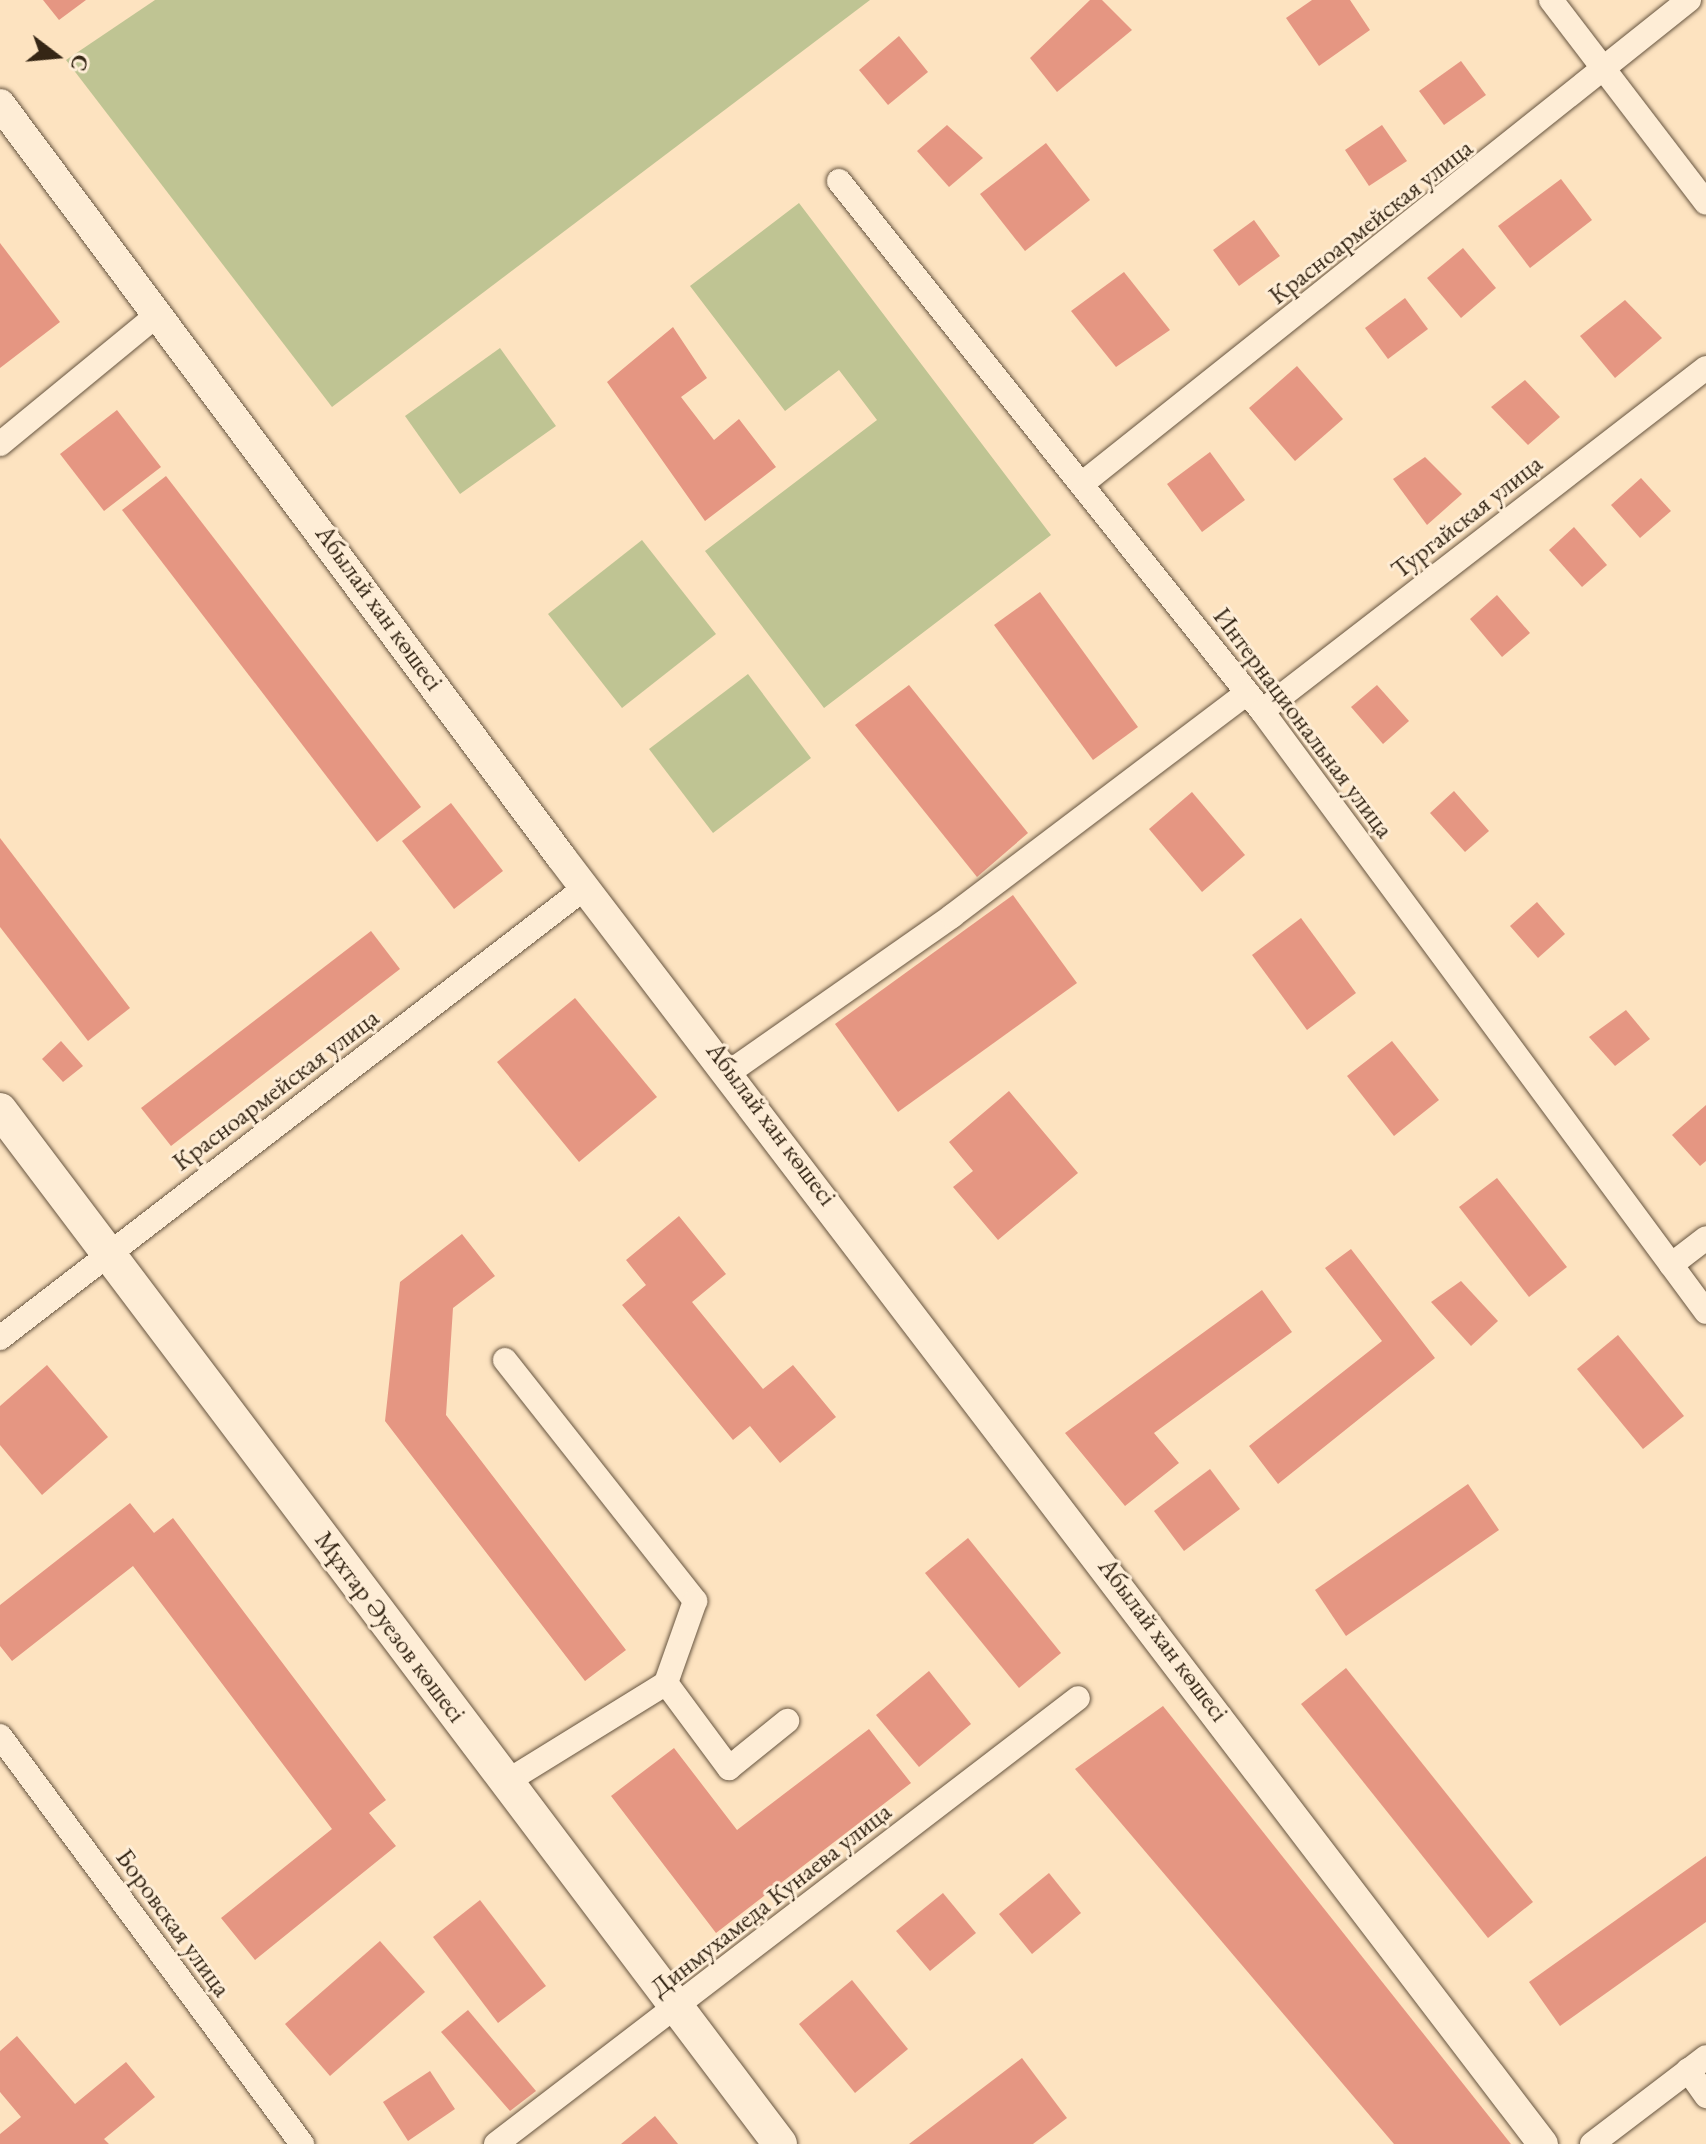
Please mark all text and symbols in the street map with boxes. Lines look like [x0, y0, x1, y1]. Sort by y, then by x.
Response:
north arrow [16, 16, 96, 96]
text: С [63, 51, 96, 74]
street label: Красноармейская улица [1263, 133, 1479, 311]
street label: Тургайская улица [1385, 448, 1549, 586]
street label: Абылай хан көшесі [309, 519, 449, 697]
street label: Интернациональная улица [1206, 602, 1400, 844]
street label: Красноармейская улица [167, 1002, 385, 1178]
street label: Абылай хан көшесі [699, 1036, 843, 1212]
street label: Мұхтар Әуезов көшесі [308, 1525, 472, 1729]
street label: Абылай хан көшесі [1091, 1552, 1235, 1728]
street label: Динмухамеда Кунаева улица [644, 1796, 898, 2004]
street label: Боровская улица [109, 1843, 237, 2003]

